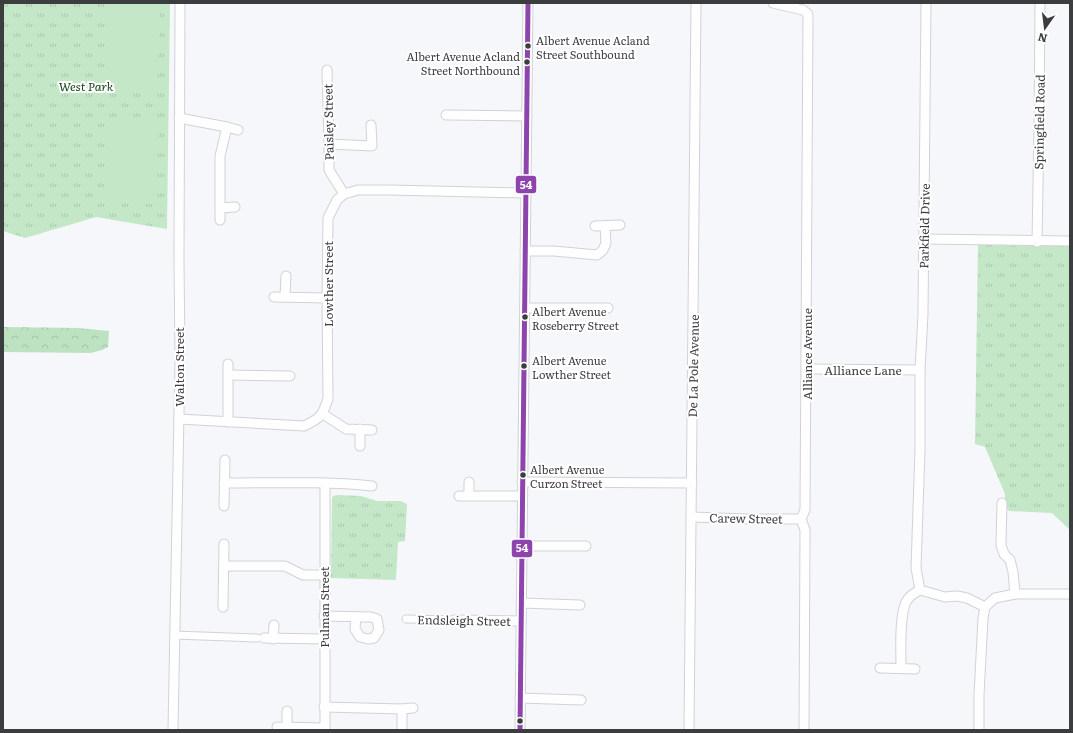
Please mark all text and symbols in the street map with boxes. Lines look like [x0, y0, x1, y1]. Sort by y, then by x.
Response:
north arrow [1025, 8, 1065, 48]
text: N [1036, 30, 1049, 48]
place label: Albert Avenue Acland Street Southbound [536, 32, 650, 62]
marker: Albert Avenue Acland Street Southbound [523, 41, 533, 51]
place label: Albert Avenue Acland Street Northbound [406, 48, 520, 78]
marker: Albert Avenue Acland Street Northbound [522, 57, 532, 67]
street label: Springfield Road [1029, 74, 1049, 170]
park label: West Park [59, 77, 114, 95]
street label: Paisley Street [318, 83, 338, 161]
line badge: 54 [515, 175, 537, 194]
text: 54 [520, 176, 533, 192]
street label: Parkfield Drive [914, 183, 934, 269]
street label: Lowther Street [319, 241, 337, 327]
place label: Albert Avenue Roseberry Street [532, 303, 620, 333]
street label: Alliance Avenue [798, 308, 816, 400]
marker: Albert Avenue Roseberry Street [520, 312, 530, 322]
street label: De La Pole Avenue [683, 314, 703, 418]
street label: Walton Street [170, 327, 188, 407]
place label: Albert Avenue Lowther Street [532, 352, 611, 382]
marker: Albert Avenue Lowther Street [519, 361, 529, 371]
street label: Alliance Lane [824, 361, 902, 379]
place label: Albert Avenue Curzon Street [530, 461, 605, 491]
marker: Albert Avenue Curzon Street [518, 470, 528, 480]
street label: Carew Street [709, 508, 783, 528]
line badge: 54 [511, 539, 533, 558]
text: 54 [516, 539, 529, 555]
street label: Pulman Street [315, 566, 333, 648]
street label: Endsleigh Street [417, 610, 511, 630]
unlabelled marker [515, 716, 525, 726]

